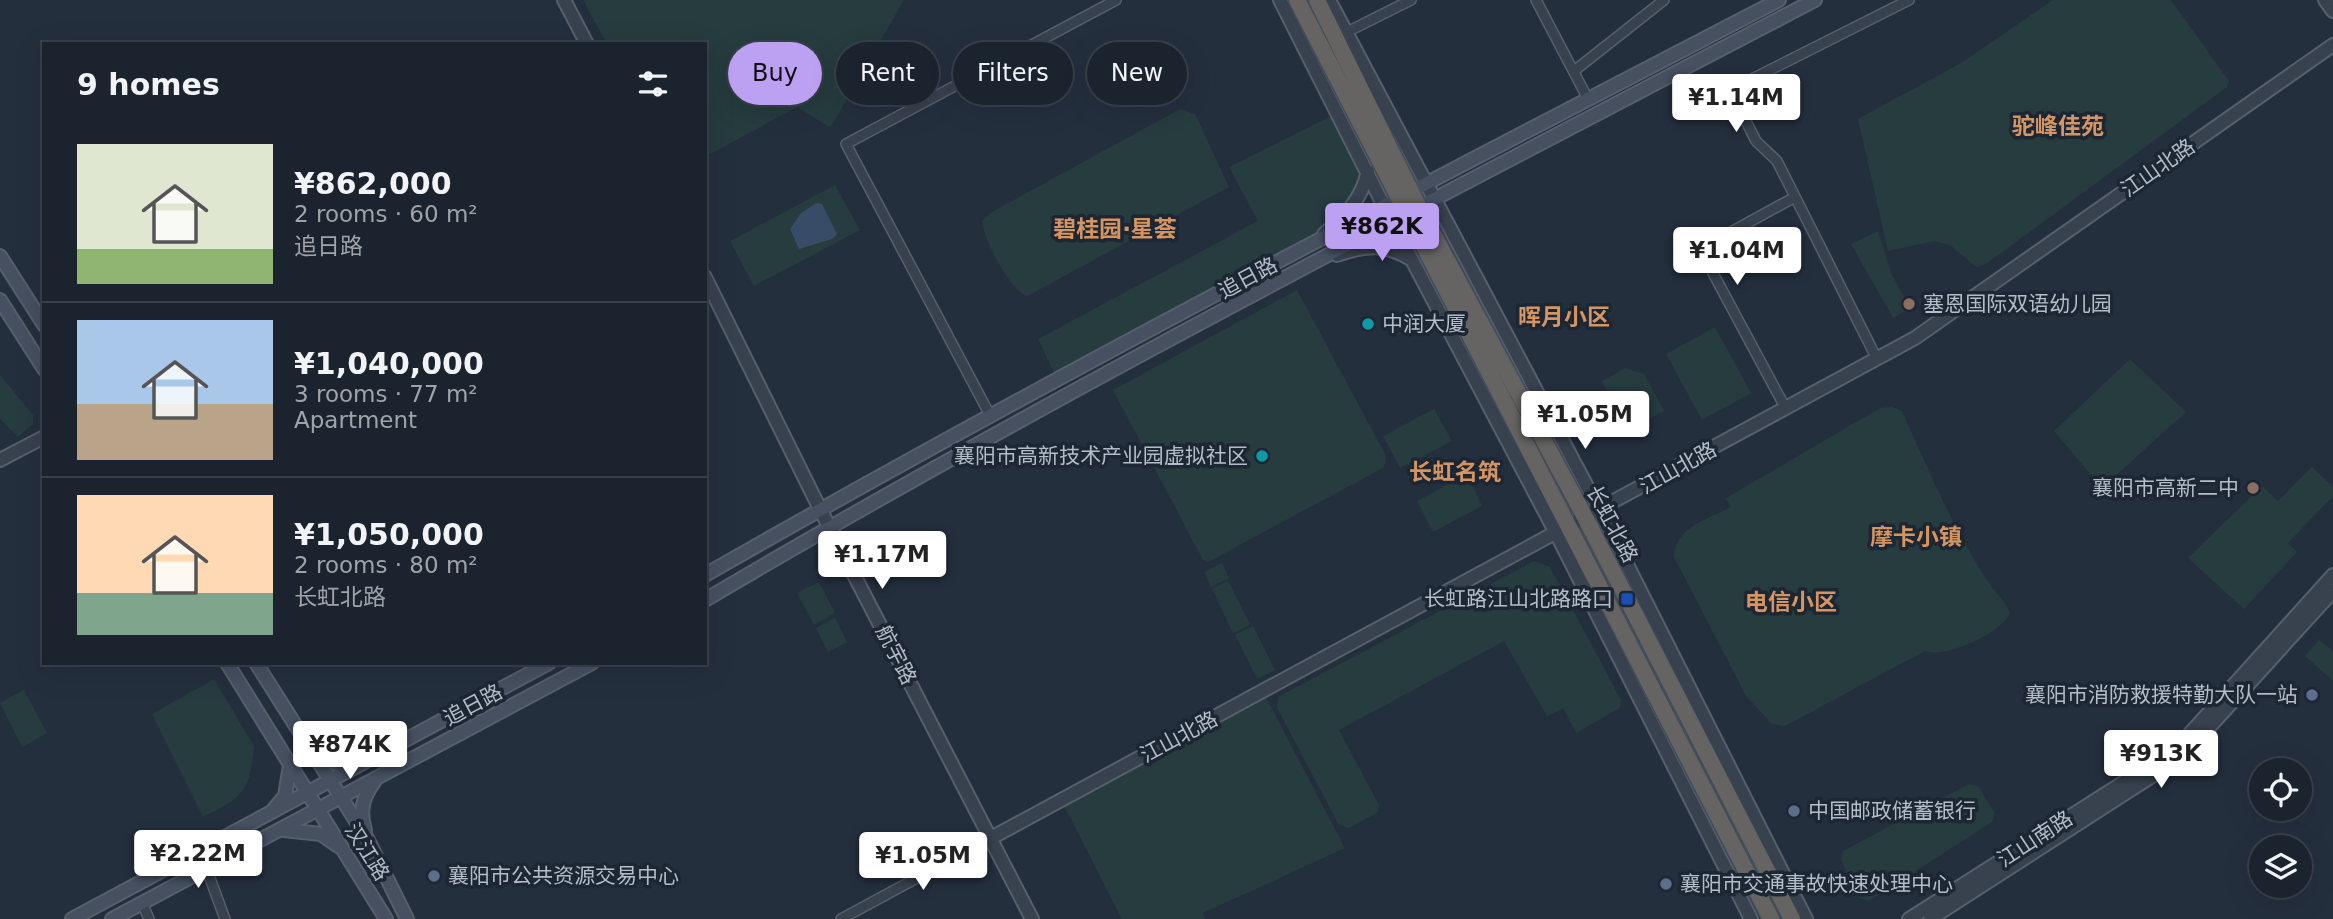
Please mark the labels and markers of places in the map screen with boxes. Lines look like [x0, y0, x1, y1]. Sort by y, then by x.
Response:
pin: ¥1.14M [1679, 74, 1793, 134]
pin: ¥862K [1333, 204, 1431, 263]
pin: ¥1.04M [1680, 228, 1794, 287]
place label: 塞恩国际双语幼儿园 [1923, 292, 2112, 316]
marker: 塞恩国际双语幼儿园 [1901, 296, 1917, 312]
place label: 中润大厦 [1382, 312, 1466, 336]
marker: 中润大厦 [1360, 316, 1376, 332]
pin: ¥1.05M [1528, 392, 1642, 451]
place label: 襄阳市高新技术产业园虚拟社区 [954, 444, 1248, 468]
marker: 襄阳市高新技术产业园虚拟社区 [1254, 448, 1270, 464]
place label: 襄阳市高新二中 [2092, 476, 2239, 500]
marker: 襄阳市高新二中 [2245, 480, 2261, 496]
pin: ¥1.17M [825, 532, 939, 591]
place label: 长虹路江山北路路口 [1424, 587, 1613, 611]
marker: 长虹路江山北路路口 [1619, 591, 1635, 607]
place label: 襄阳市消防救援特勤大队一站 [2025, 683, 2298, 707]
marker: 襄阳市消防救援特勤大队一站 [2304, 687, 2320, 703]
pin: ¥874K [301, 722, 399, 781]
pin: ¥913K [2112, 730, 2210, 790]
place label: 中国邮政储蓄银行 [1808, 799, 1976, 823]
marker: 中国邮政储蓄银行 [1786, 803, 1802, 819]
pin: ¥2.22M [141, 830, 255, 890]
pin: ¥1.05M [866, 832, 980, 892]
place label: 襄阳市公共资源交易中心 [448, 864, 679, 888]
marker: 襄阳市公共资源交易中心 [426, 868, 442, 884]
place label: 襄阳市交通事故快速处理中心 [1680, 872, 1953, 896]
marker: 襄阳市交通事故快速处理中心 [1658, 876, 1674, 892]

